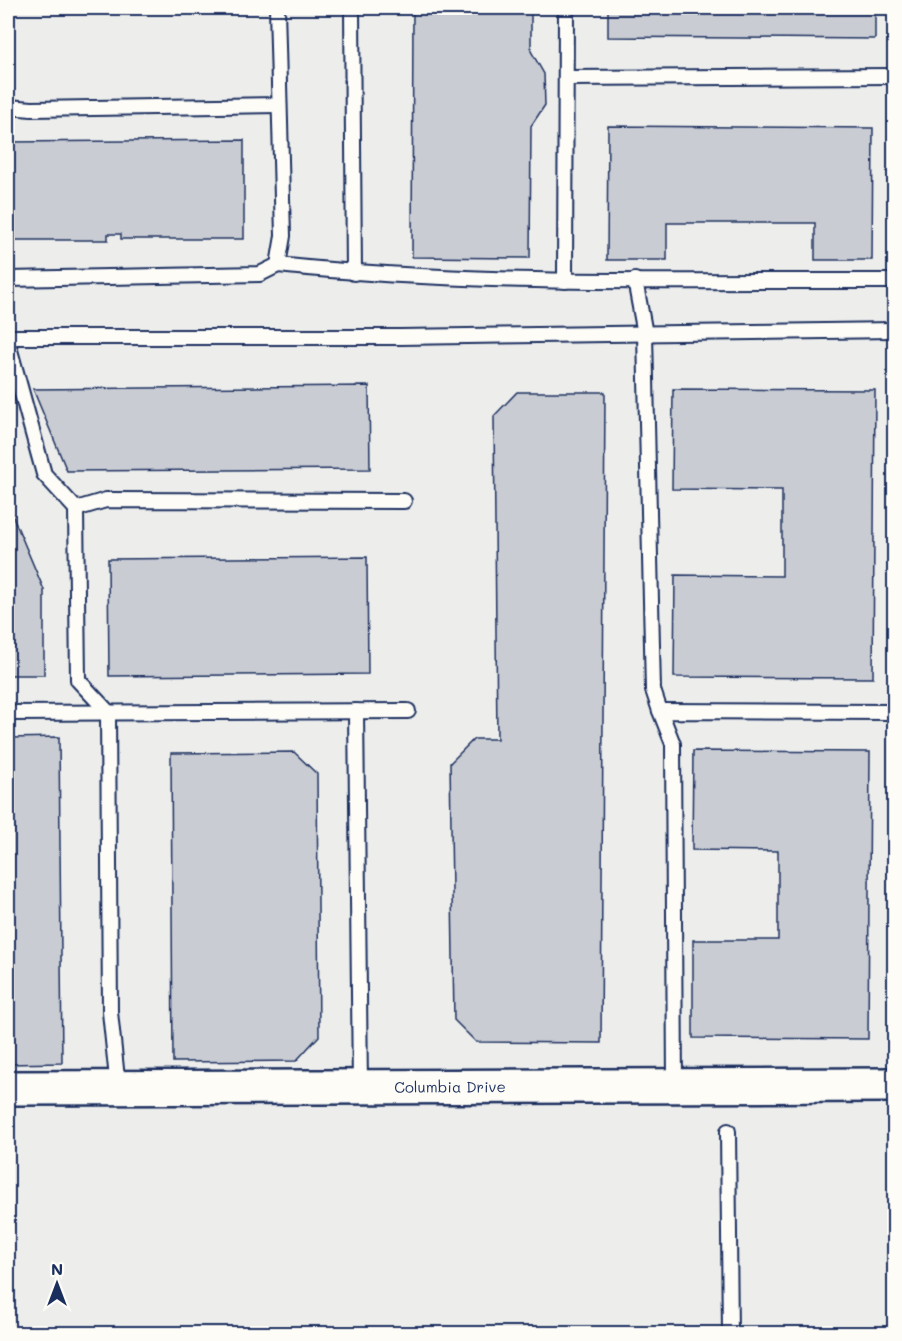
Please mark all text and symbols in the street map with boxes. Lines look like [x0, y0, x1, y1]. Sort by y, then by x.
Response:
street label: Columbia Drive [394, 1076, 506, 1097]
north arrow [27, 1254, 87, 1314]
text: N [51, 1258, 63, 1279]

